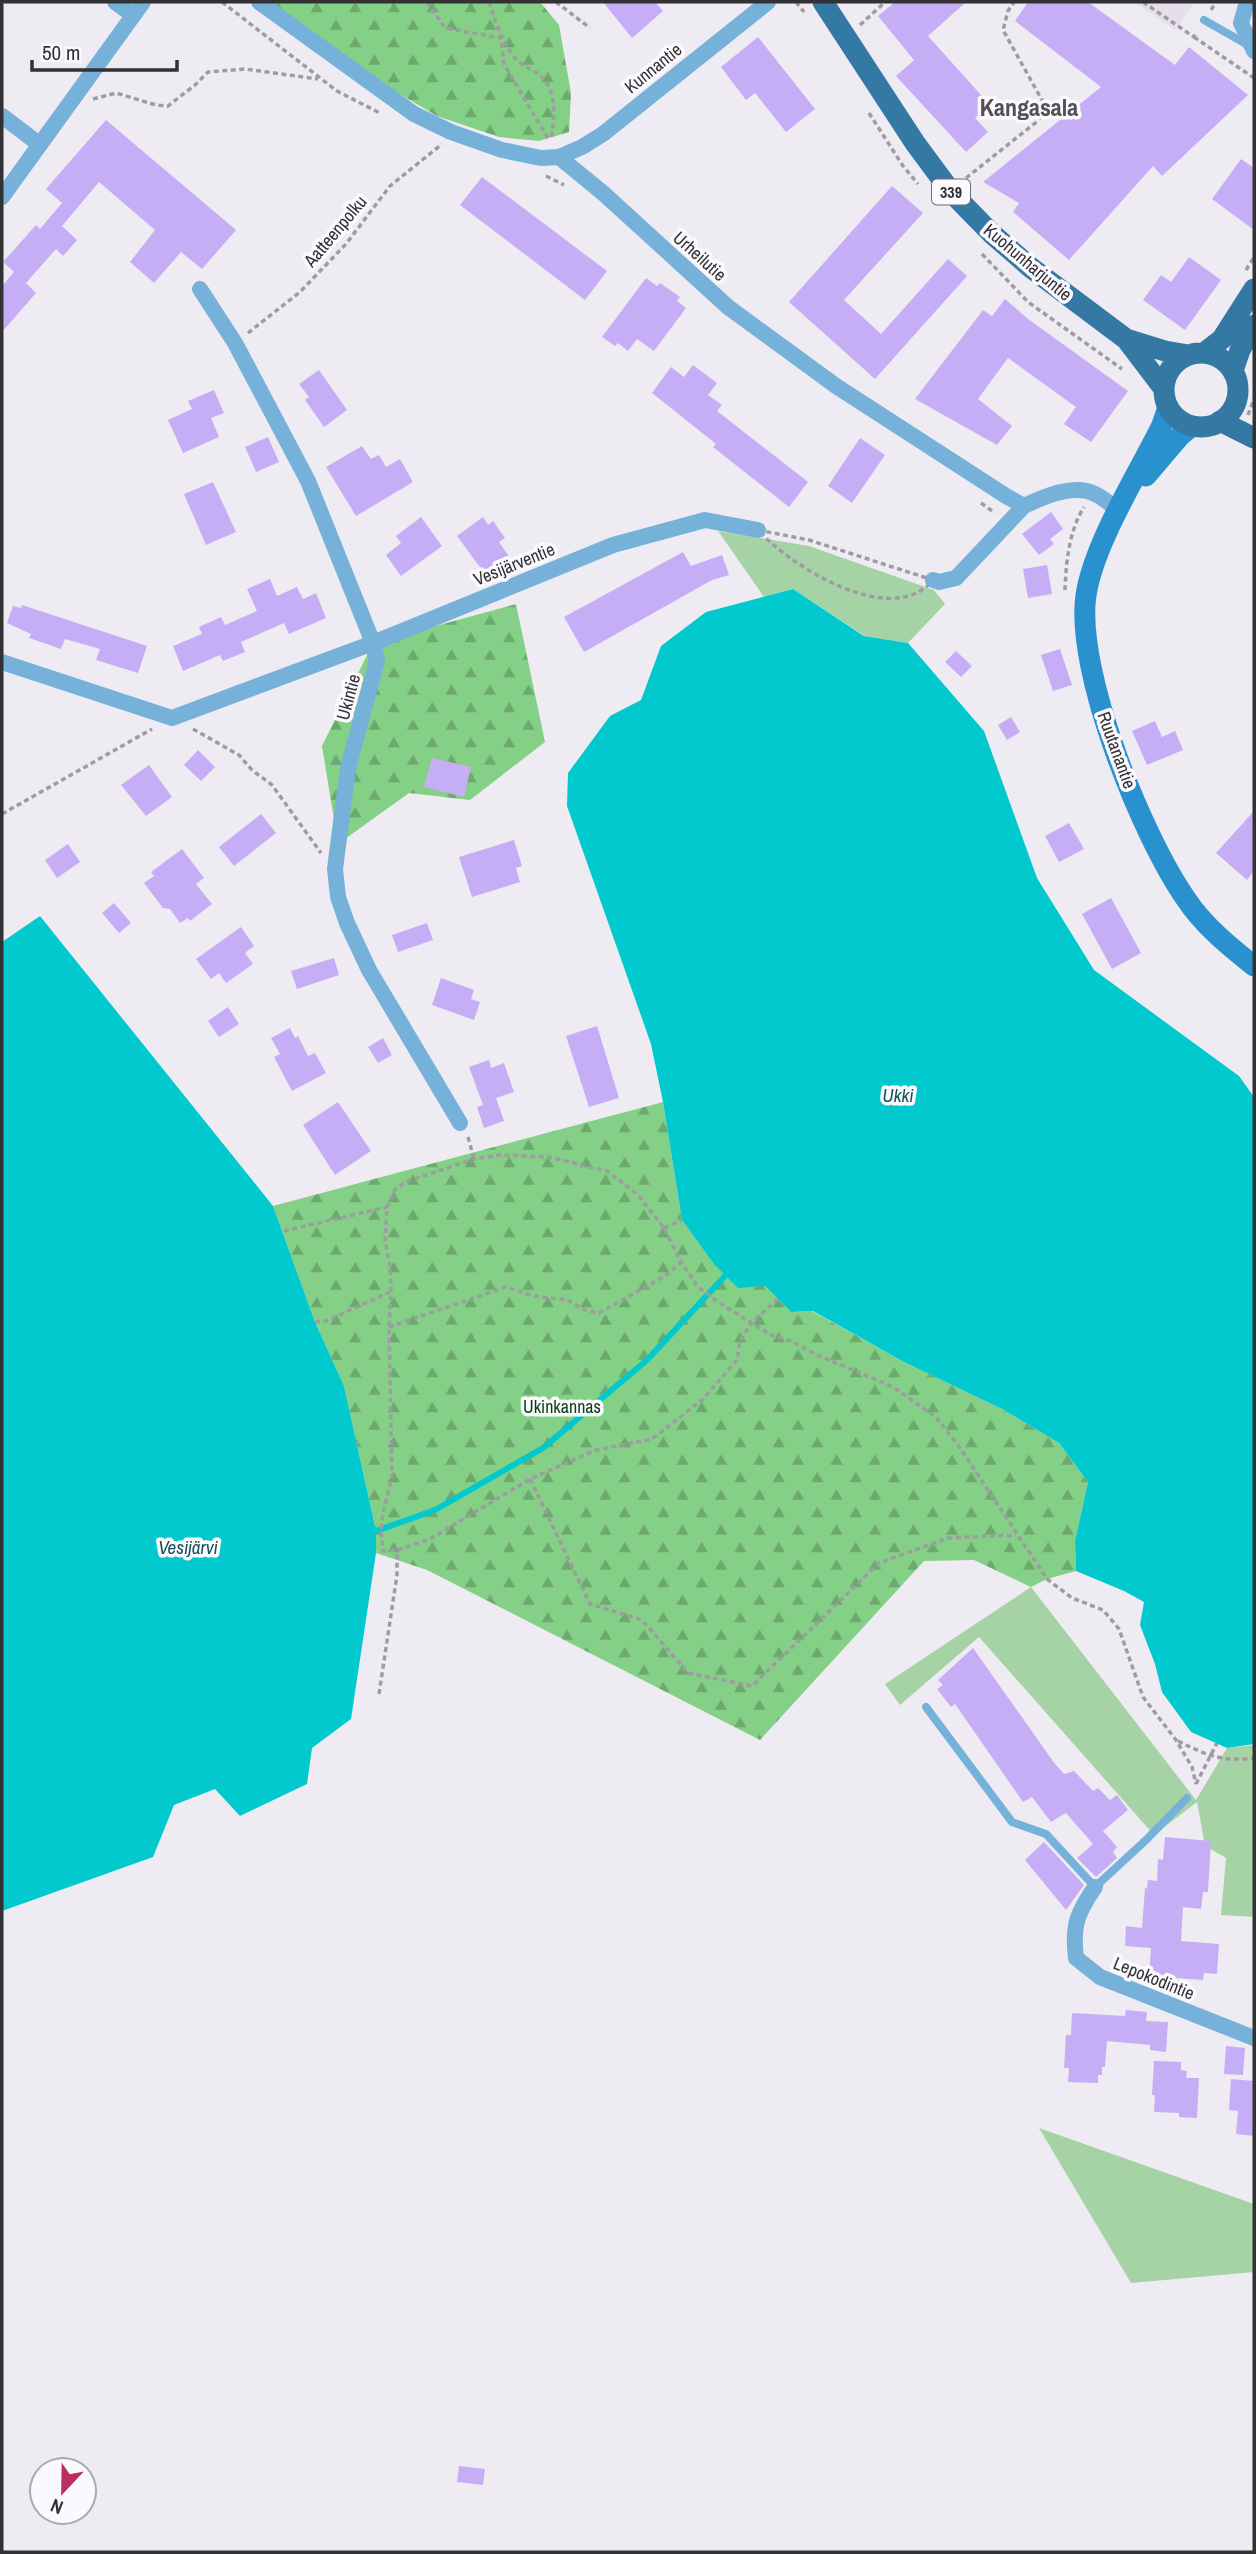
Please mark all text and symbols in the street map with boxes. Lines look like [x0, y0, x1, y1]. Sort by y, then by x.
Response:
scale bar [32, 28, 177, 72]
street label: Kunnantie [619, 37, 687, 99]
text: 50 m [42, 38, 80, 67]
district label: Kangasala [980, 91, 1078, 123]
road number: 339 [932, 180, 970, 204]
street label: Aatteenpolku [297, 190, 372, 273]
street label: Kuohunharjuntie [978, 218, 1078, 306]
street label: Urheilutie [668, 225, 732, 287]
street label: Vesijärventie [470, 536, 558, 592]
street label: Ukintie [330, 671, 366, 723]
street label: Ruutanantie [1091, 708, 1143, 792]
water label: Ukki [882, 1082, 914, 1108]
park label: Ukinkannas [523, 1394, 601, 1419]
water label: Vesijärvi [158, 1534, 218, 1560]
street label: Lepokodintie [1110, 1950, 1198, 2006]
north arrow [28, 2456, 98, 2526]
text: N [47, 2493, 67, 2521]

